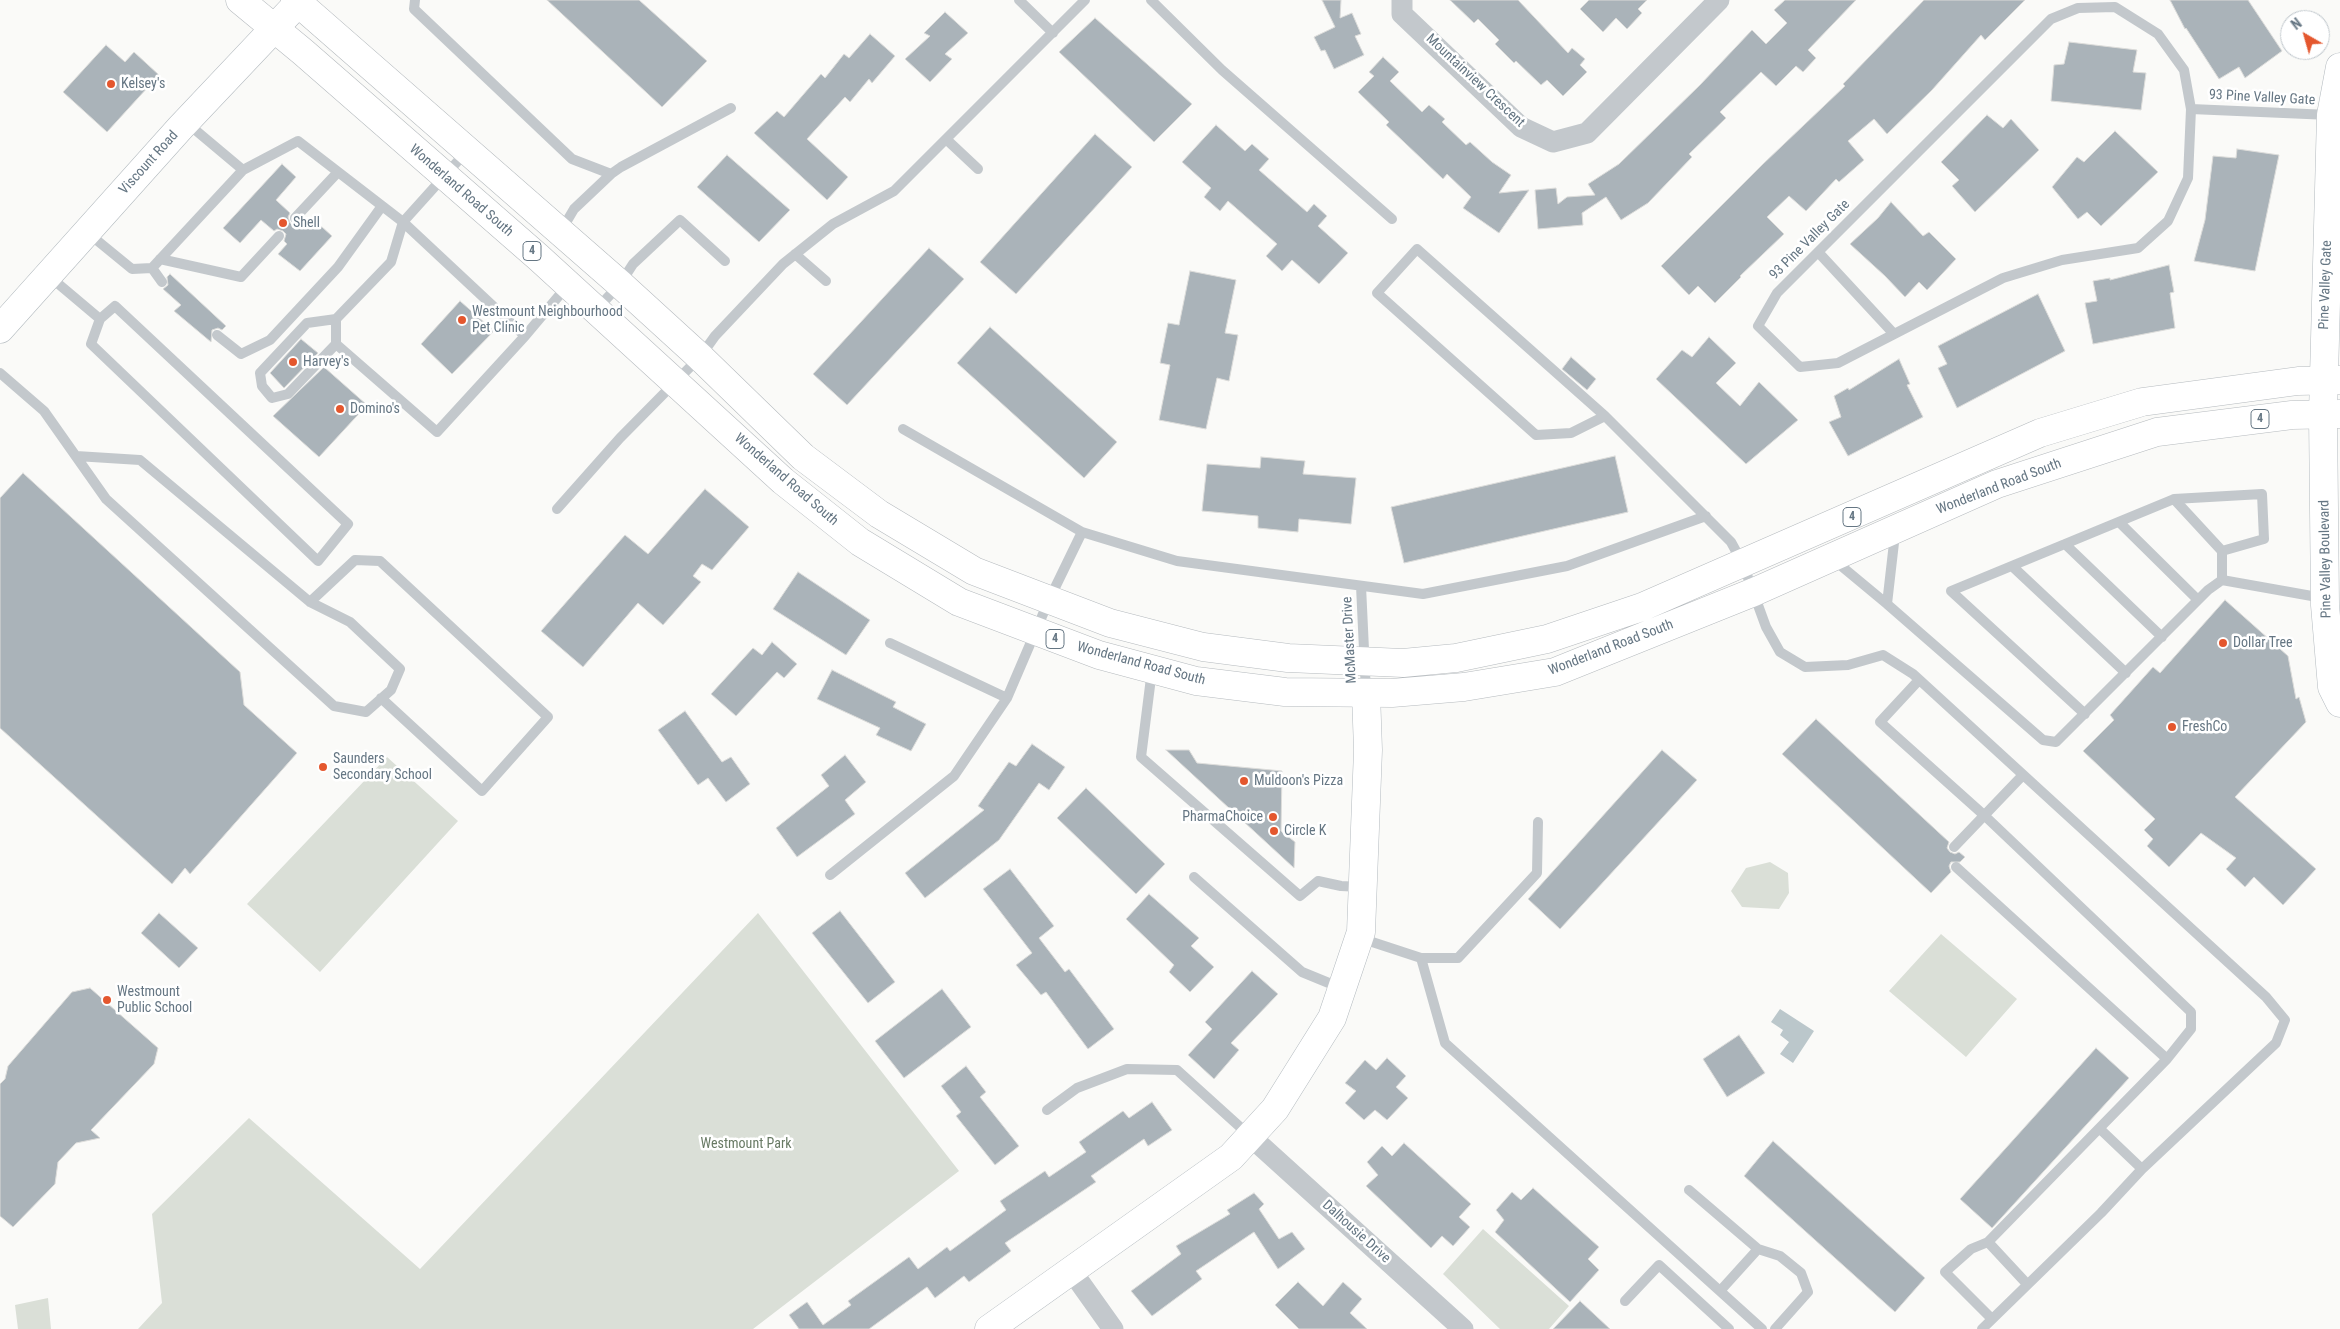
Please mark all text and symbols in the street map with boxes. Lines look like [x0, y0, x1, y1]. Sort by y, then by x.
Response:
north arrow [2280, 10, 2330, 60]
text: N [2288, 15, 2305, 33]
street label: Mountainview Crescent [1422, 31, 1528, 131]
place label: Kelsey's [121, 76, 165, 92]
marker: Kelsey's [105, 78, 117, 90]
street label: 93 Pine Valley Gate [2208, 87, 2316, 109]
street label: Viscount Road [116, 128, 182, 198]
street label: Wonderland Road South [406, 141, 516, 241]
street label: 93 Pine Valley Gate [1766, 196, 1854, 284]
place label: Shell [293, 215, 320, 231]
marker: Shell [277, 217, 289, 229]
street label: Pine Valley Gate [2316, 240, 2336, 330]
road number: 4 [523, 242, 541, 260]
place label: Westmount Neighbourhood Pet Clinic [472, 304, 623, 336]
marker: Westmount Neighbourhood Pet Clinic [456, 314, 468, 326]
place label: Harvey's [303, 354, 349, 370]
marker: Harvey's [287, 356, 299, 368]
place label: Domino's [350, 401, 400, 417]
marker: Domino's [334, 403, 346, 415]
road number: 4 [2251, 409, 2269, 428]
street label: Wonderland Road South [731, 430, 841, 530]
street label: Wonderland Road South [1934, 455, 2064, 519]
street label: Pine Valley Boulevard [2317, 500, 2335, 618]
road number: 4 [1843, 508, 1861, 526]
street label: McMaster Drive [1339, 596, 1361, 684]
street label: Wonderland Road South [1546, 616, 1676, 680]
road number: 4 [1046, 630, 1064, 648]
place label: Dollar Tree [2233, 635, 2293, 651]
marker: Dollar Tree [2217, 637, 2229, 649]
street label: Wonderland Road South [1075, 639, 1207, 689]
place label: FreshCo [2182, 719, 2227, 735]
marker: FreshCo [2166, 721, 2178, 733]
place label: Saunders Secondary School [333, 751, 432, 784]
marker: Saunders Secondary School [317, 761, 329, 773]
place label: Muldoon's Pizza [1254, 773, 1343, 789]
marker: Muldoon's Pizza [1238, 775, 1250, 787]
place label: PharmaChoice [1182, 809, 1263, 825]
marker: PharmaChoice [1267, 811, 1279, 823]
place label: Circle K [1284, 823, 1326, 839]
marker: Circle K [1268, 825, 1280, 837]
place label: Westmount Public School [117, 984, 192, 1016]
marker: Westmount Public School [101, 994, 113, 1006]
park label: Westmount Park [701, 1136, 791, 1152]
street label: Dalhousie Drive [1319, 1197, 1393, 1267]

